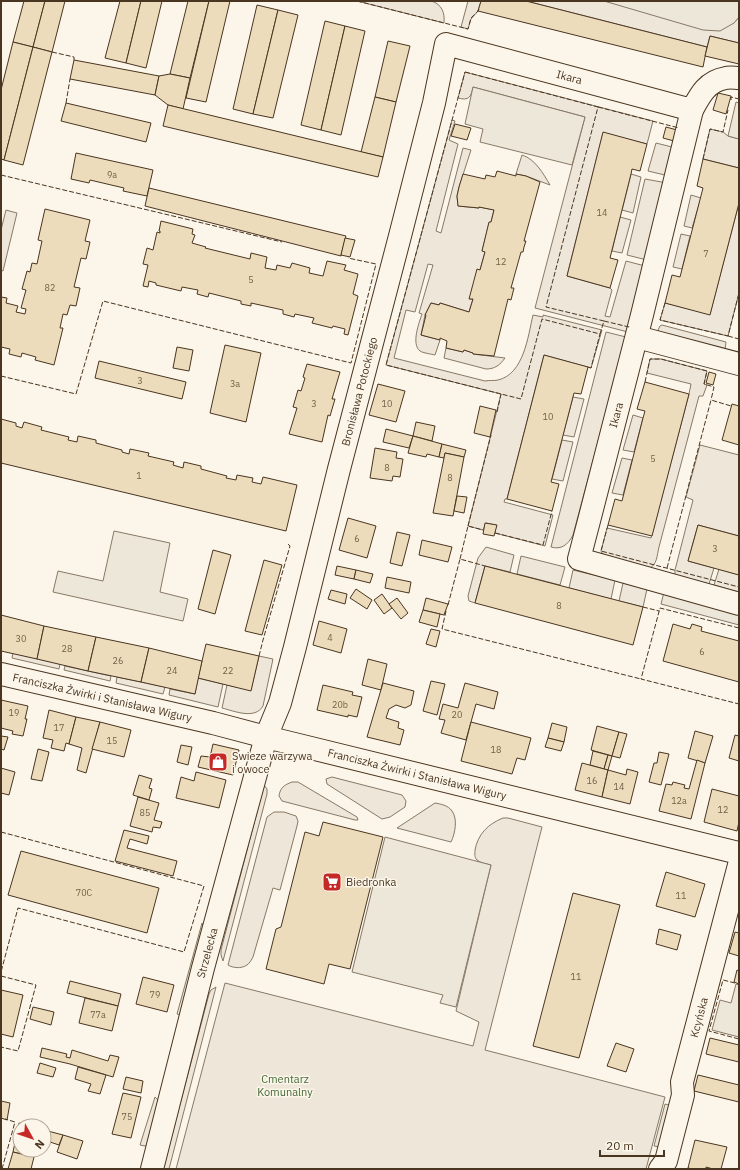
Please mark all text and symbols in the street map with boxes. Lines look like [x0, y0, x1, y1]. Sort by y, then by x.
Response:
street label: Ikara [555, 67, 584, 87]
house number: 9a [107, 169, 117, 180]
house number: 14 [597, 207, 607, 218]
house number: 7 [703, 248, 709, 259]
house number: 12 [496, 256, 506, 267]
house number: 5 [248, 274, 254, 285]
house number: 82 [45, 282, 55, 293]
street label: Bronisława Potockiego [338, 335, 380, 448]
house number: 3 [137, 375, 143, 386]
house number: 3a [230, 378, 240, 389]
house number: 3 [311, 398, 317, 409]
house number: 10 [382, 398, 392, 409]
street label: Ikara [606, 401, 626, 429]
house number: 10 [543, 411, 553, 422]
house number: 5 [650, 453, 656, 464]
house number: 8 [384, 462, 390, 473]
house number: 1 [136, 470, 142, 481]
house number: 8 [447, 472, 453, 483]
house number: 6 [354, 533, 360, 544]
house number: 3 [712, 543, 718, 554]
house number: 8 [556, 600, 562, 611]
house number: 4 [327, 632, 333, 643]
house number: 30 [16, 633, 26, 644]
house number: 28 [62, 643, 72, 654]
house number: 6 [699, 646, 705, 657]
house number: 26 [113, 655, 123, 666]
house number: 24 [167, 665, 177, 676]
house number: 22 [223, 665, 233, 676]
street label: Franciszka Żwirki i Stanisława Wigury [11, 670, 194, 725]
house number: 20b [332, 699, 348, 710]
house number: 19 [9, 707, 19, 718]
house number: 20 [452, 709, 462, 720]
house number: 17 [54, 722, 64, 733]
house number: 15 [107, 735, 117, 746]
house number: 18 [491, 744, 501, 755]
street label: Franciszka Żwirki i Stanisława Wigury [326, 745, 508, 803]
place label: Swieze warzywa i owoce [232, 749, 312, 776]
shop icon: Swieze warzywa i owoce [207, 751, 229, 773]
house number: 16 [587, 775, 597, 786]
house number: 14 [614, 781, 624, 792]
house number: 12a [671, 795, 687, 806]
house number: 12 [718, 804, 728, 815]
house number: 85 [140, 807, 150, 818]
supermarket icon: Biedronka [321, 871, 343, 893]
place label: Biedronka [346, 875, 396, 889]
house number: 70C [76, 887, 93, 898]
house number: 11 [676, 890, 686, 901]
street label: Strzelecka [194, 926, 221, 980]
house number: 11 [571, 971, 581, 982]
house number: 79 [150, 989, 160, 1000]
street label: Kcyńska [687, 996, 711, 1039]
house number: 77a [90, 1009, 106, 1020]
park label: Cmentarz Komunalny [257, 1072, 313, 1099]
house number: 75 [122, 1111, 132, 1122]
north arrow [12, 1118, 52, 1158]
scale bar [600, 1132, 664, 1158]
text: N [32, 1137, 48, 1152]
text: 20 m [606, 1138, 634, 1153]

